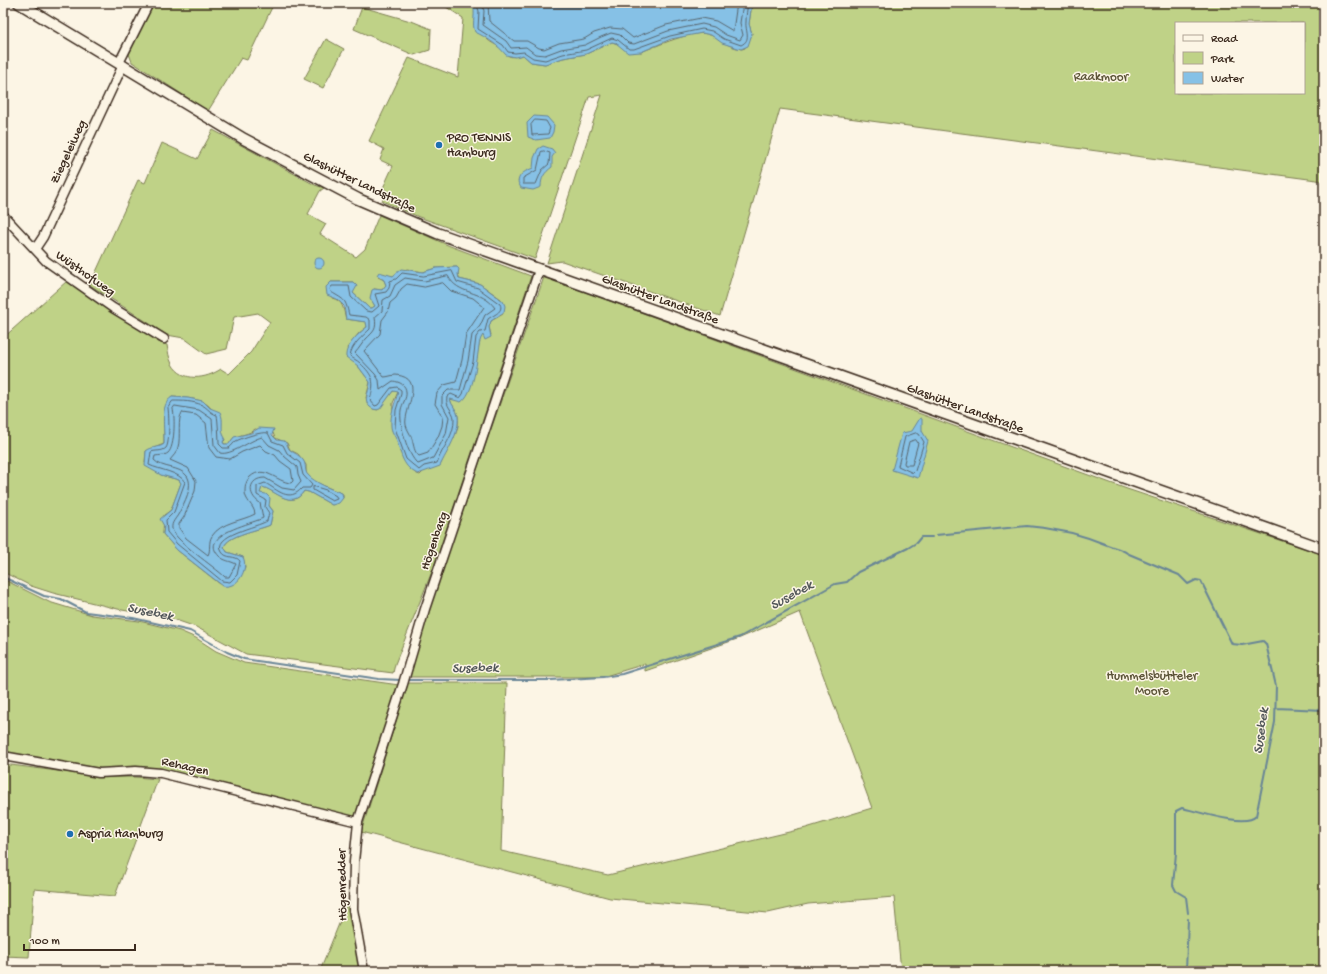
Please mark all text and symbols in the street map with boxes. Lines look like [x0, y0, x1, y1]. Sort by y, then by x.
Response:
legend [1175, 22, 1305, 94]
text: Road [1211, 33, 1238, 47]
text: Park [1210, 53, 1236, 67]
park label: Raakmoor [1074, 70, 1130, 85]
text: Water [1211, 73, 1245, 87]
street label: Ziegeleiweg [48, 118, 90, 186]
place label: PRO TENNIS Hamburg [446, 131, 512, 161]
marker: PRO TENNIS Hamburg [434, 140, 444, 150]
street label: Glashütter Landstraße [300, 149, 418, 217]
street label: Wüsthofweg [52, 248, 118, 300]
street label: Glashütter Landstraße [599, 272, 721, 328]
street label: Glashütter Landstraße [904, 381, 1026, 437]
street label: Högenbarg [418, 510, 452, 572]
water label: Susebek [768, 576, 818, 615]
water label: Susebek [126, 600, 176, 626]
water label: Susebek [452, 660, 500, 678]
park label: Hummelsbütteler Moore [1107, 669, 1199, 699]
water label: Susebek [1250, 705, 1274, 755]
street label: Rehagen [160, 754, 211, 780]
place label: Aspria Hamburg [78, 827, 163, 842]
marker: Aspria Hamburg [65, 829, 75, 839]
street label: Högenredder [335, 847, 351, 921]
scale bar [24, 926, 135, 952]
text: 100 m [29, 935, 60, 949]

